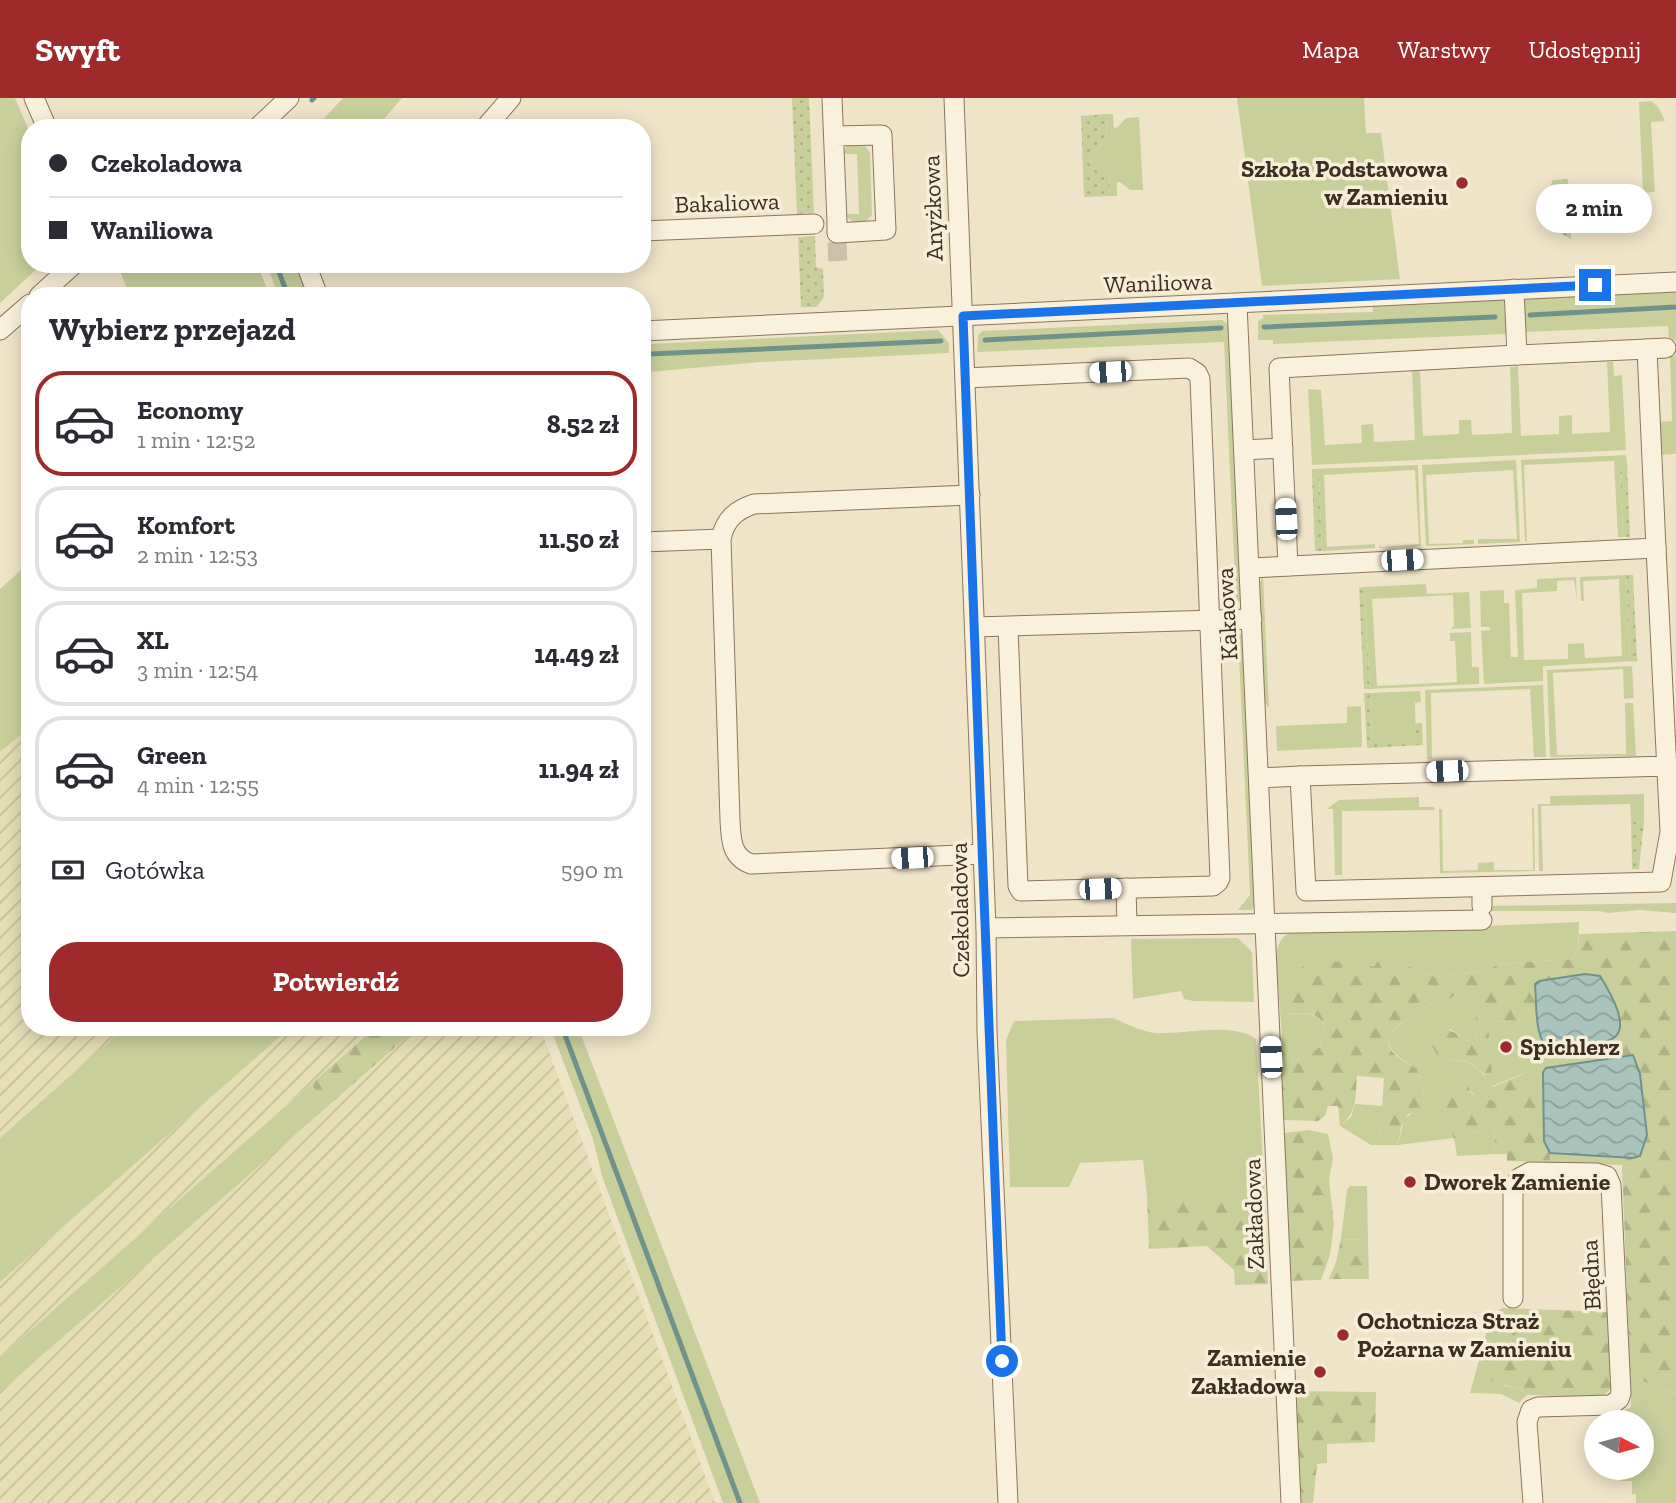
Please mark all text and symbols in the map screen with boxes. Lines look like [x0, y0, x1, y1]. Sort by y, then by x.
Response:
text: Swyft [35, 30, 120, 69]
text: Mapa [1302, 35, 1359, 64]
text: Warstwy [1397, 35, 1491, 64]
text: Udostępnij [1529, 35, 1641, 64]
text: Czekoladowa [91, 147, 242, 179]
street label: Anyżkowa [916, 154, 949, 262]
place label: Szkoła Podstawowa w Zamieniu [1241, 154, 1448, 211]
marker: Szkoła Podstawowa w Zamieniu [1454, 175, 1470, 191]
callout: 2 min [1537, 184, 1653, 232]
street label: Bakaliowa [674, 186, 781, 219]
text: 2 min [1565, 194, 1623, 222]
text: Waniliowa [91, 214, 213, 246]
street label: Waniliowa [1103, 266, 1213, 299]
route end [1579, 269, 1611, 301]
text: Wybierz przejazd [49, 310, 296, 348]
car [1089, 360, 1132, 384]
icon: car [53, 392, 116, 455]
text: Economy [137, 394, 243, 426]
text: 8.52 zł [547, 408, 619, 440]
text: 1 min · 12:52 [137, 426, 256, 454]
car [1275, 497, 1298, 541]
icon: car [53, 507, 116, 570]
text: Komfort [137, 509, 235, 541]
text: 11.50 zł [539, 523, 619, 555]
text: 2 min · 12:53 [137, 541, 258, 569]
car [1381, 548, 1424, 572]
street label: Kakaowa [1210, 566, 1243, 661]
icon: car [53, 622, 116, 685]
text: XL [137, 624, 169, 656]
text: 14.49 zł [534, 638, 619, 670]
text: 3 min · 12:54 [137, 656, 258, 684]
icon: car [53, 737, 116, 800]
text: Green [137, 739, 207, 771]
text: 11.94 zł [538, 753, 619, 785]
car [1426, 760, 1469, 782]
text: 4 min · 12:55 [137, 771, 259, 799]
street label: Czekoladowa [944, 842, 975, 978]
car [891, 846, 934, 870]
icon: cash [49, 851, 87, 889]
text: Gotówka [105, 854, 205, 886]
text: 590 m [561, 856, 623, 884]
car [1079, 878, 1122, 900]
button: Potwierdź [49, 942, 623, 1022]
place label: Spichlerz [1520, 1032, 1620, 1061]
car [1260, 1035, 1283, 1079]
marker: Spichlerz [1498, 1039, 1514, 1055]
street label: Zakładowa [1237, 1157, 1270, 1270]
place label: Dworek Zamienie [1424, 1167, 1611, 1196]
marker: Dworek Zamienie [1402, 1174, 1418, 1190]
street label: Błędna [1574, 1239, 1607, 1311]
place label: Ochotnicza Straż Pożarna w Zamieniu [1357, 1306, 1572, 1363]
marker: Ochotnicza Straż Pożarna w Zamieniu [1335, 1327, 1351, 1343]
place label: Zamienie Zakładowa [1191, 1343, 1306, 1400]
route start [986, 1345, 1018, 1377]
marker: Zamienie Zakładowa [1312, 1364, 1328, 1380]
north arrow [1584, 1410, 1654, 1480]
map controls [1584, 1410, 1654, 1480]

